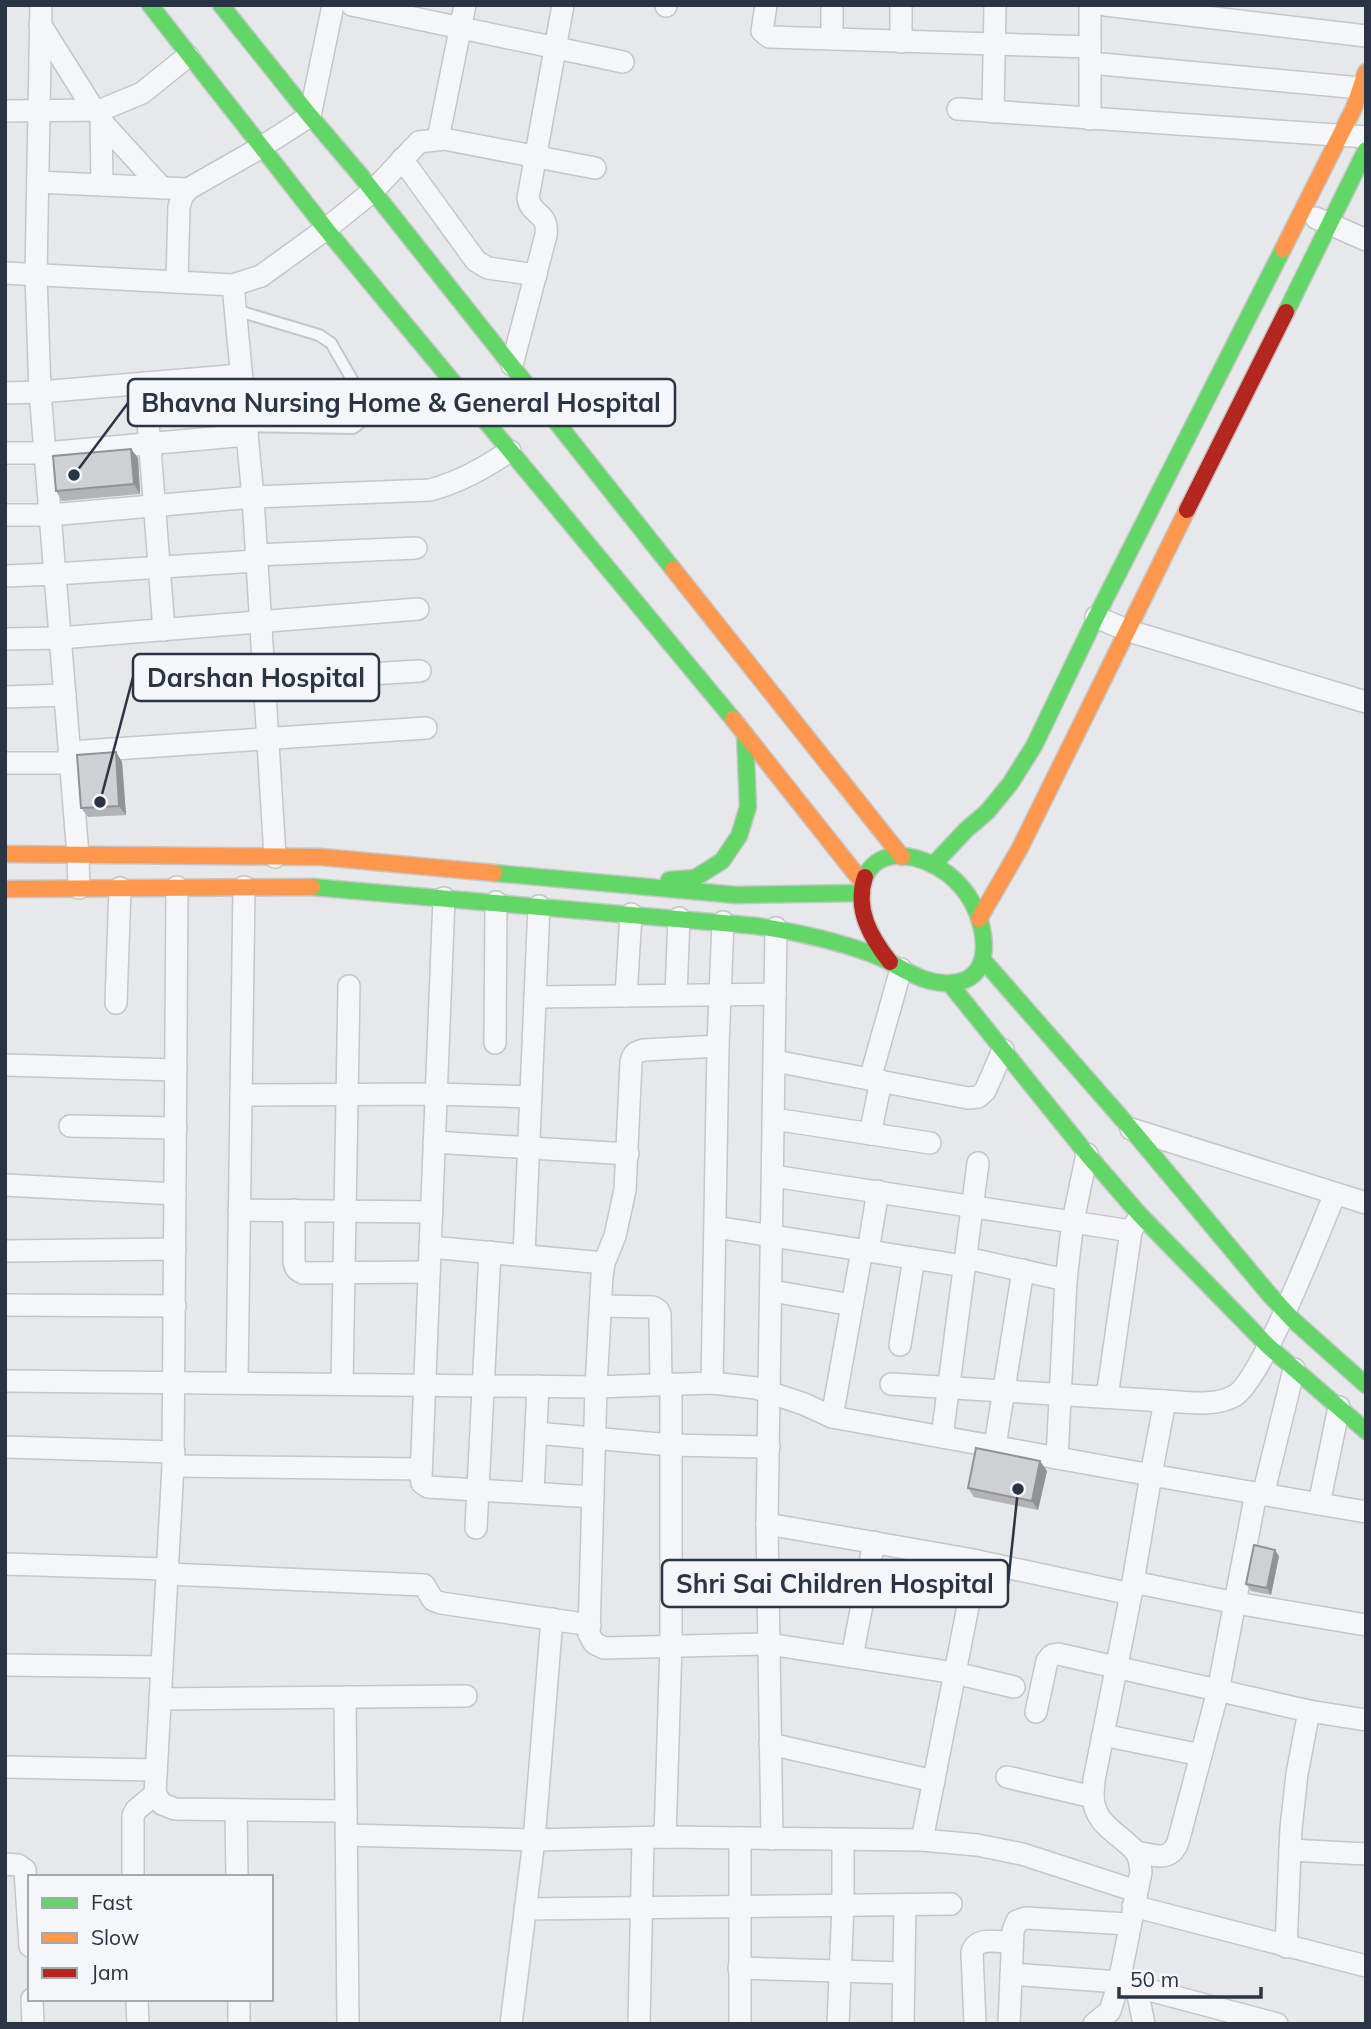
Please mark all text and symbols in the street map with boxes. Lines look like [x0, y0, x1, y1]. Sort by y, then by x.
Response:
callout: Bhavna Nursing Home & General Hospital [128, 379, 675, 426]
text: Bhavna Nursing Home & General Hospital [141, 386, 661, 419]
callout: Darshan Hospital [133, 654, 379, 701]
text: Darshan Hospital [147, 661, 365, 694]
callout: Shri Sai Children Hospital [662, 1560, 1008, 1607]
text: Shri Sai Children Hospital [676, 1567, 994, 1600]
legend [28, 1875, 273, 2001]
text: Fast [91, 1889, 133, 1915]
text: Slow [91, 1924, 139, 1950]
scale bar [1119, 1955, 1261, 1999]
text: Jam [91, 1959, 129, 1985]
text: 50 m [1130, 1966, 1179, 1992]

